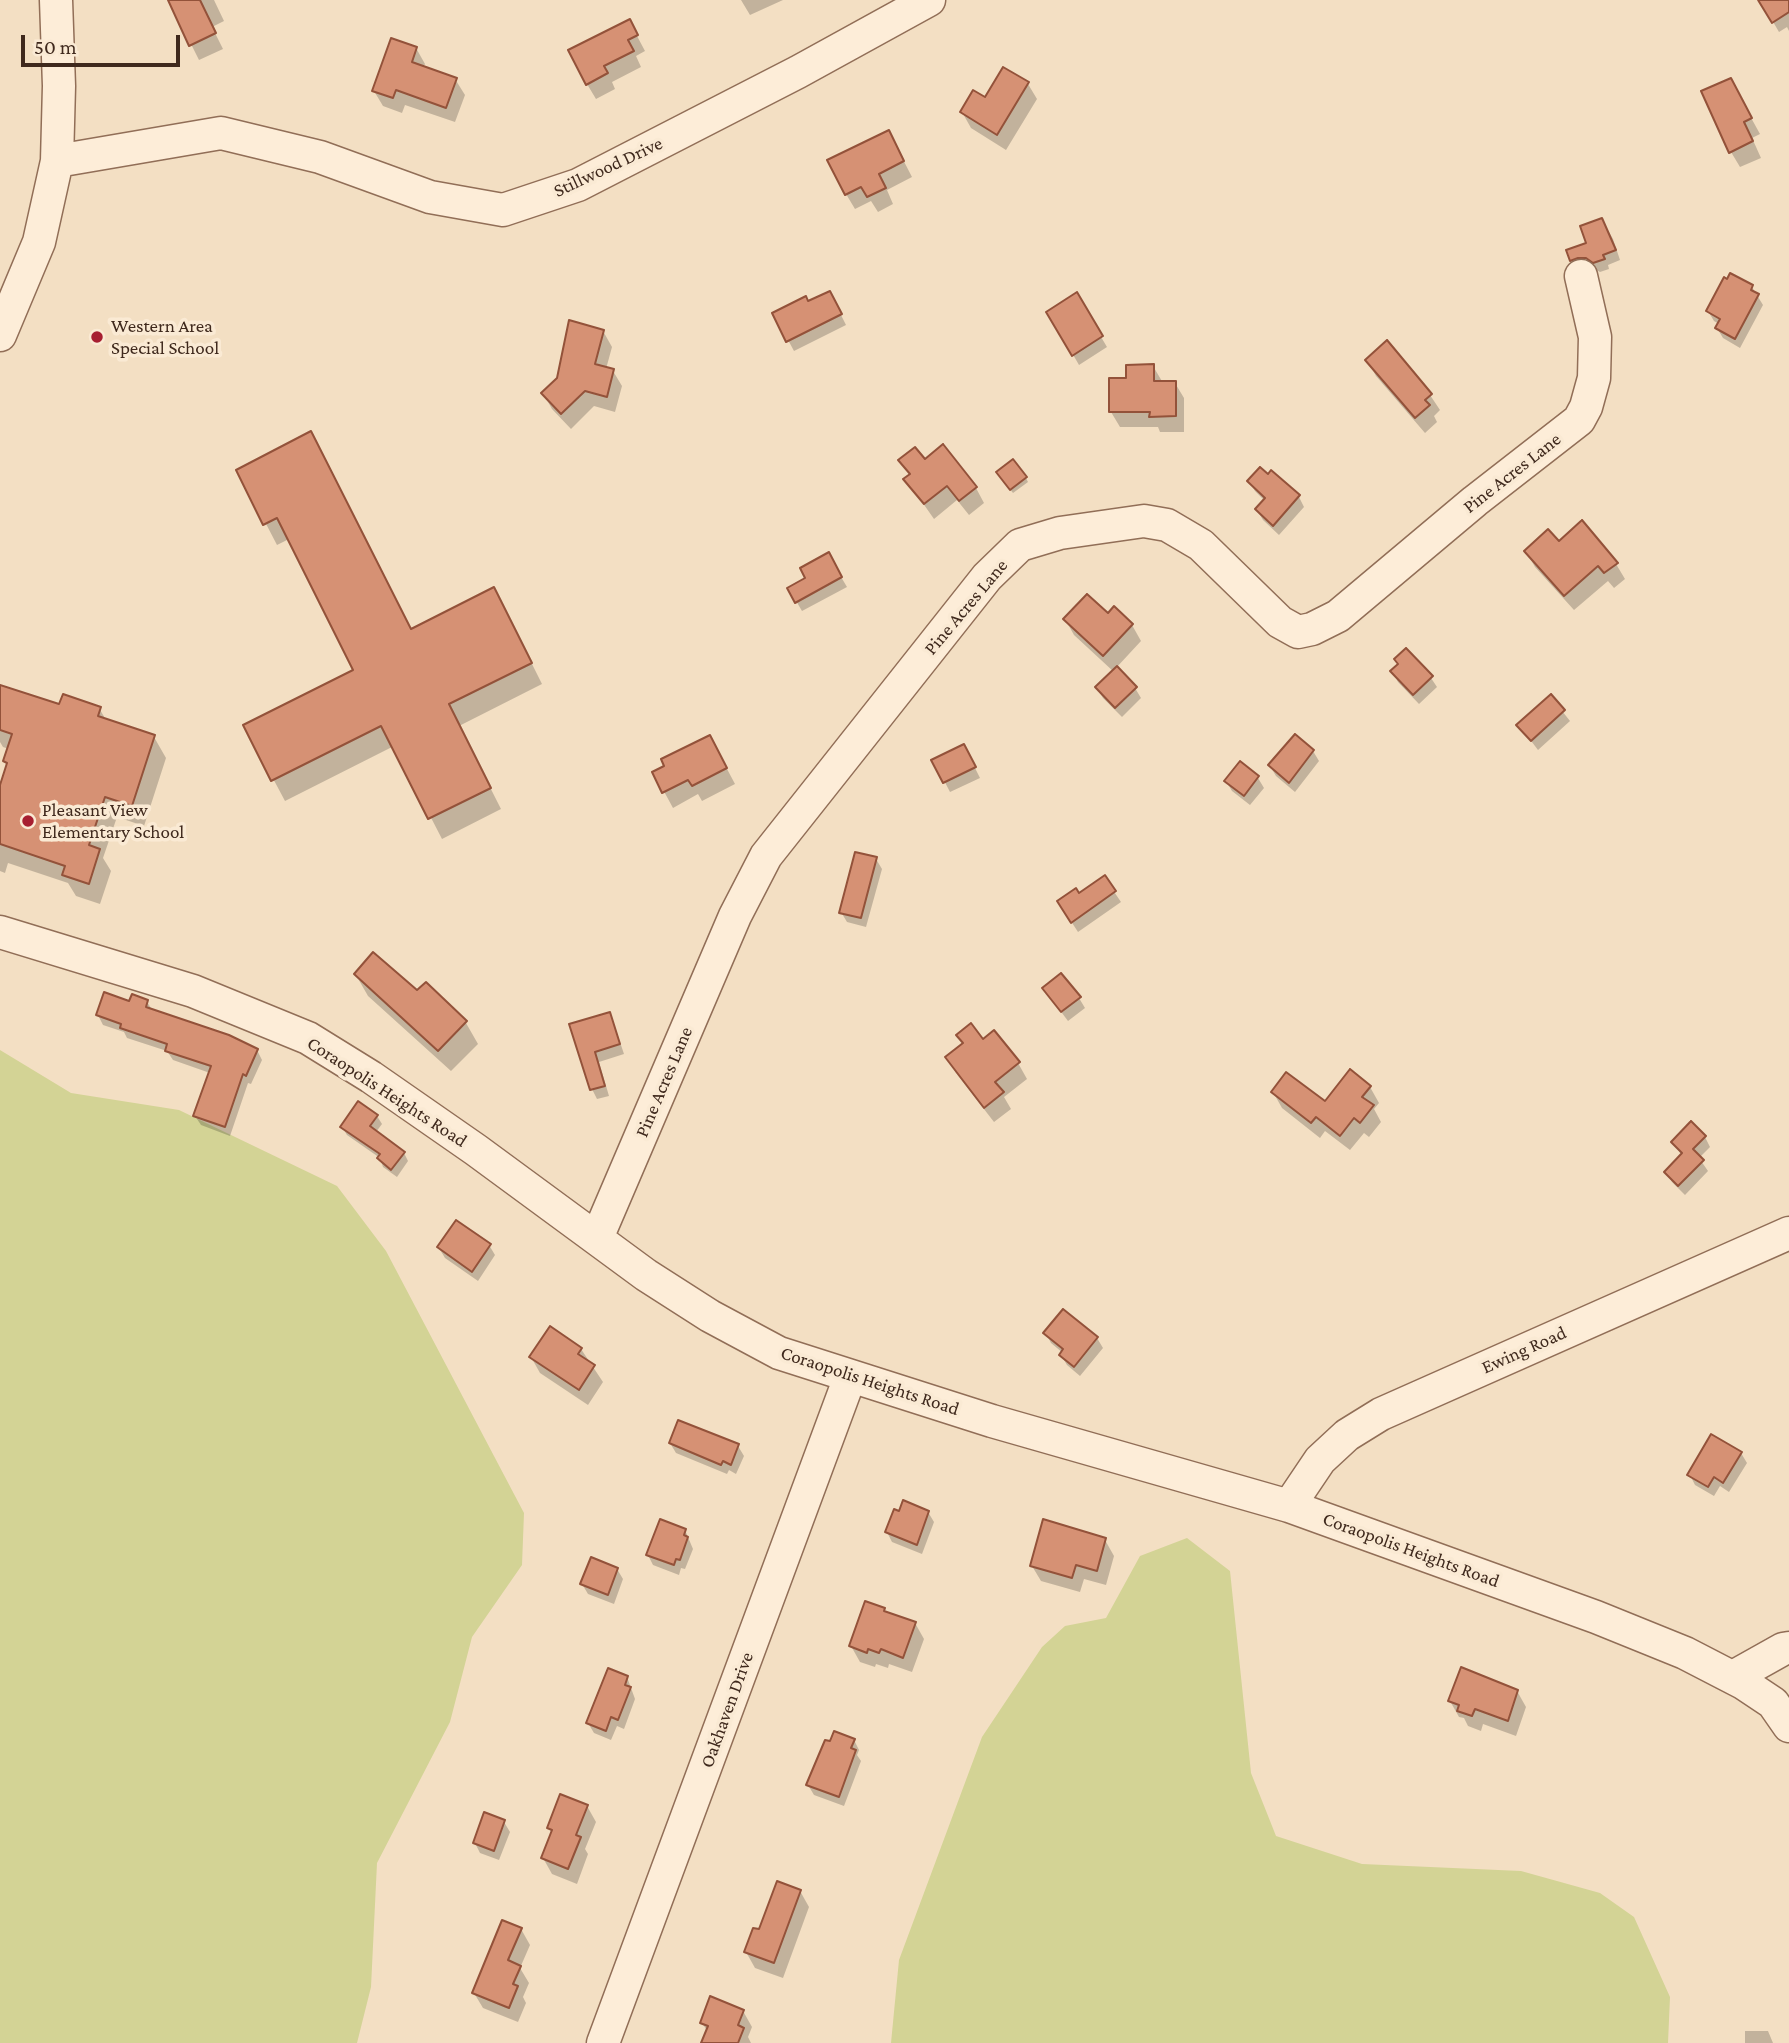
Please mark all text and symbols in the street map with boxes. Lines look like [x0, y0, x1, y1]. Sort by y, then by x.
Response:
scale bar [24, 21, 184, 65]
text: 50 m [34, 35, 77, 59]
street label: Stillwood Drive [550, 132, 666, 202]
place label: Western Area Special School [111, 315, 219, 359]
marker: Western Area Special School [89, 329, 105, 345]
street label: Pine Acres Lane [1459, 428, 1565, 518]
street label: Pine Acres Lane [919, 555, 1013, 659]
place label: Pleasant View Elementary School [42, 799, 184, 843]
marker: Pleasant View Elementary School [20, 813, 36, 829]
street label: Pine Acres Lane [630, 1023, 698, 1141]
street label: Coraopolis Heights Road [303, 1032, 471, 1152]
street label: Ewing Road [1478, 1321, 1570, 1379]
street label: Coraopolis Heights Road [778, 1341, 962, 1421]
street label: Coraopolis Heights Road [1320, 1507, 1502, 1593]
street label: Oakhaven Drive [696, 1649, 758, 1771]

